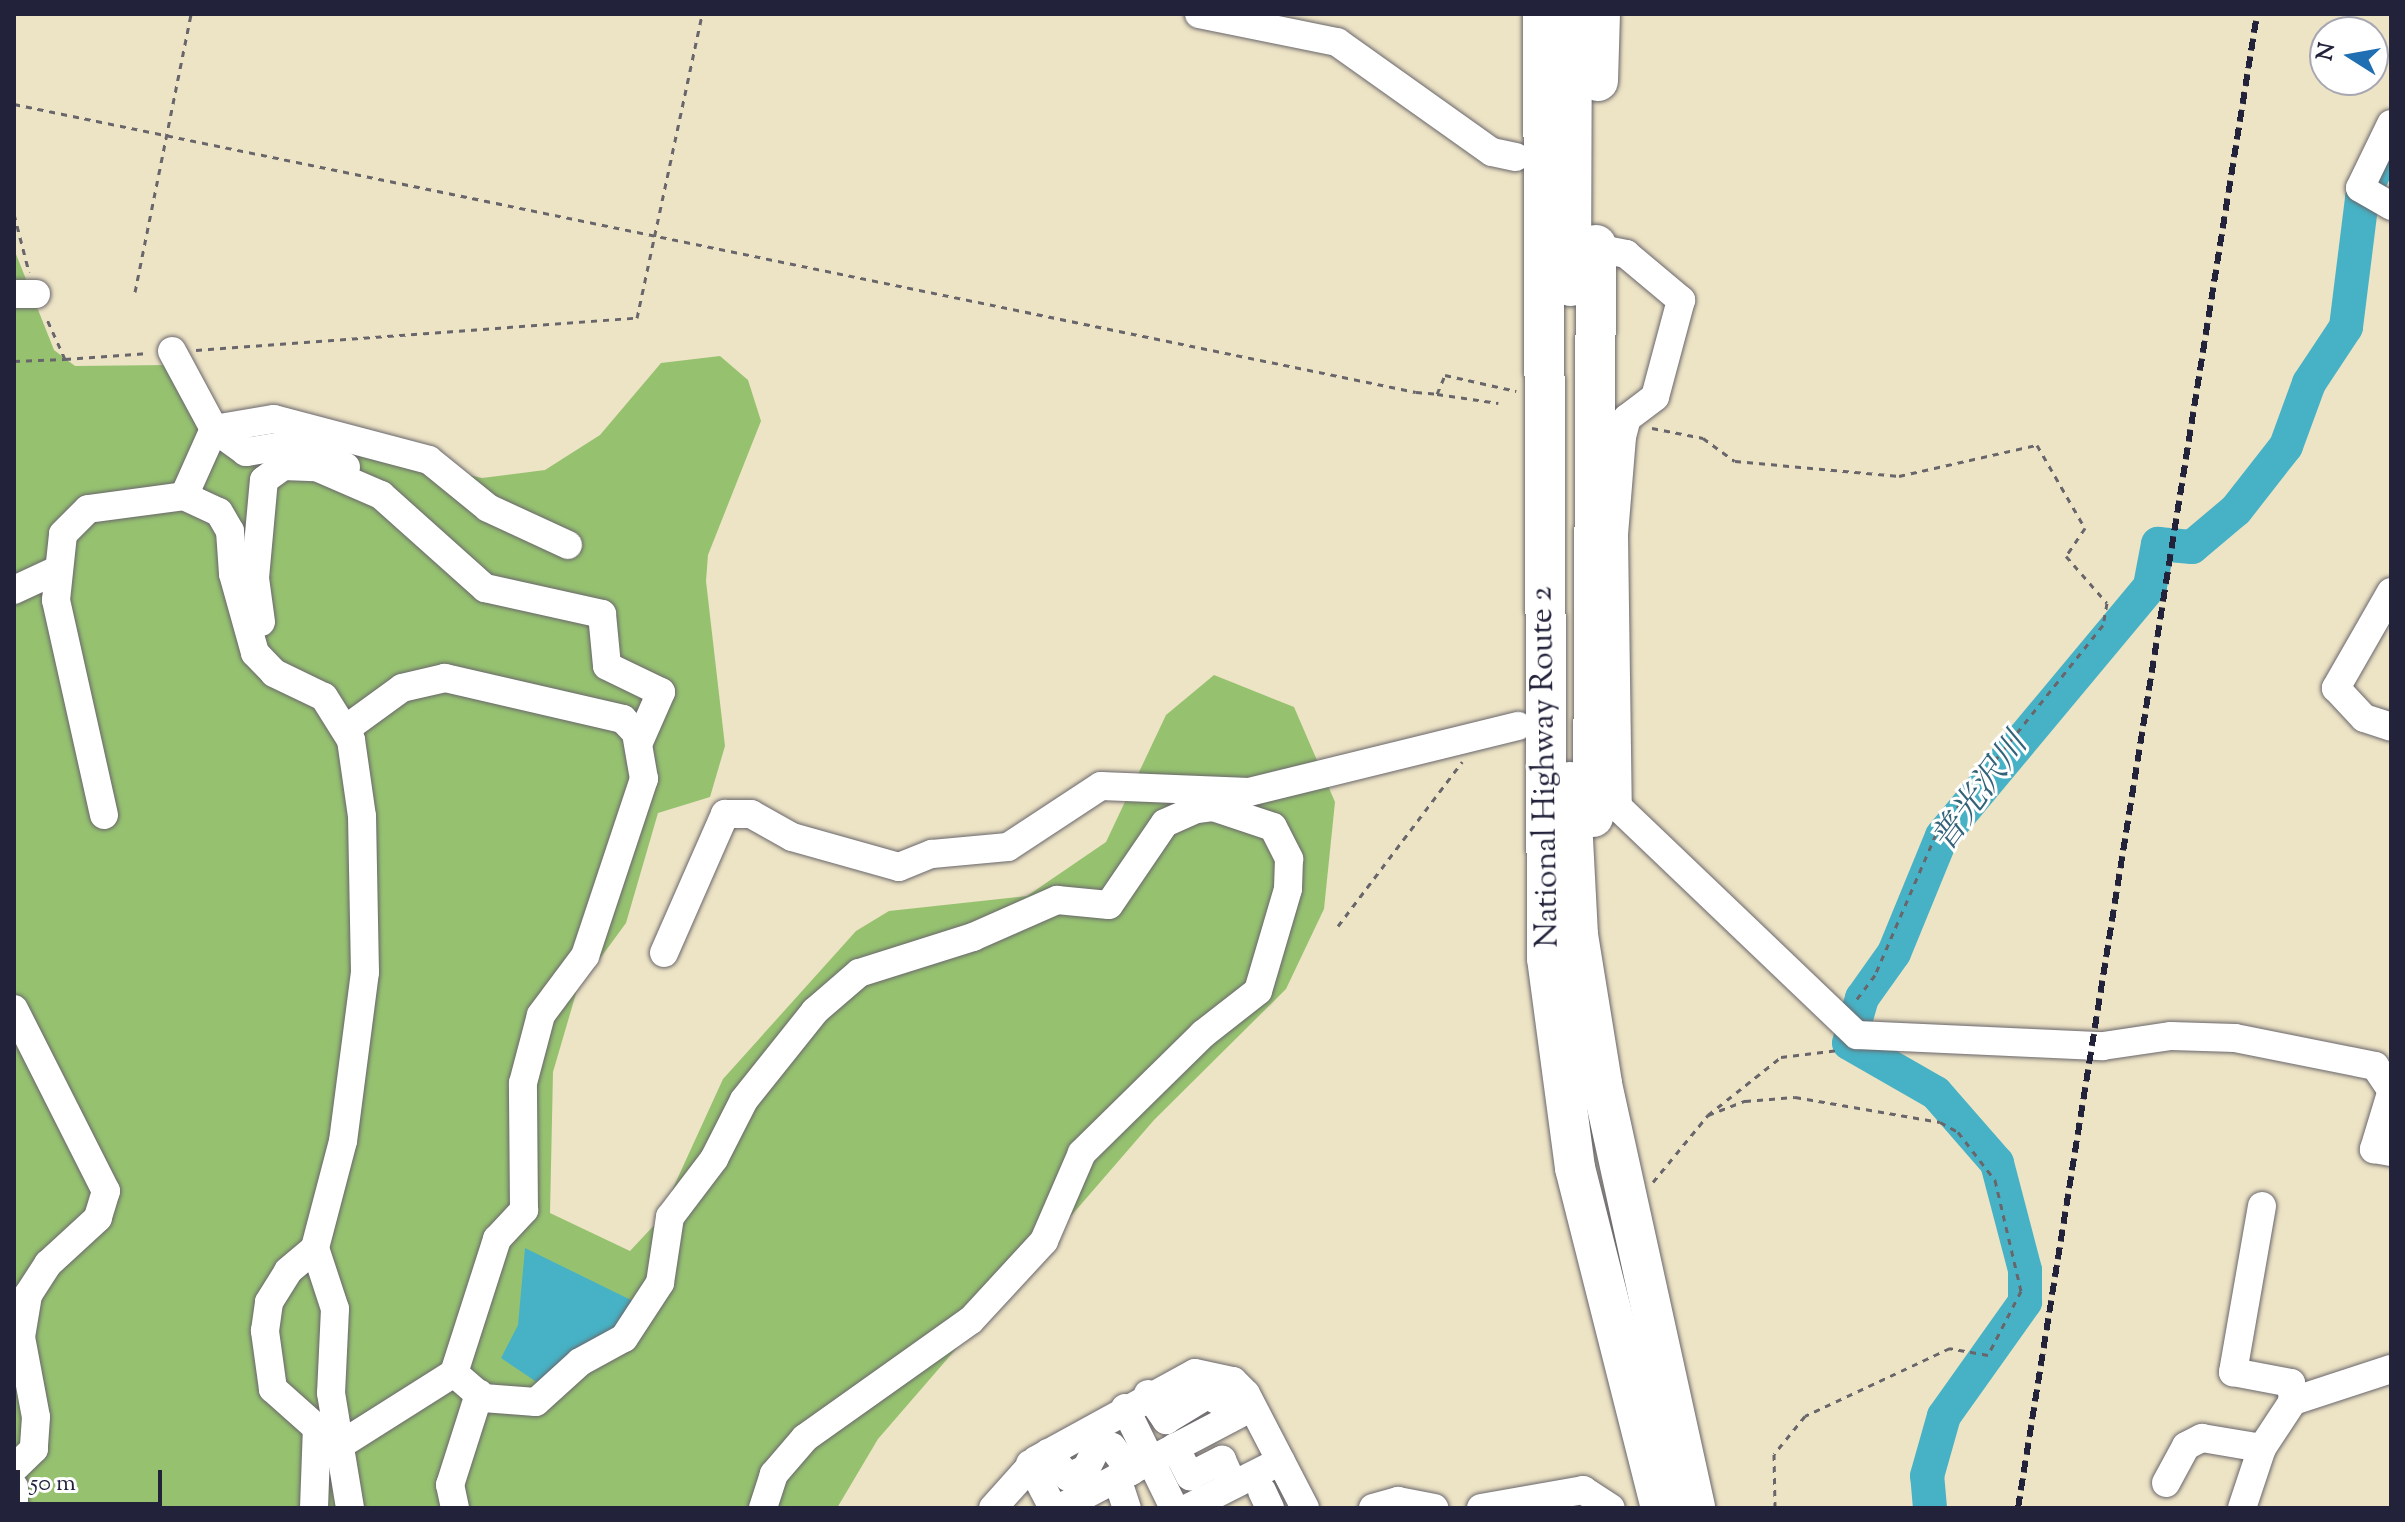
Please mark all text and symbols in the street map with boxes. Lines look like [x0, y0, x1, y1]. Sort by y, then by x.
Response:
north arrow [2309, 16, 2389, 96]
text: N [2310, 40, 2345, 63]
street label: National Highway Route 2 [1524, 586, 1568, 948]
water label: 普光沢川 [1925, 726, 2037, 860]
scale bar [20, 1454, 166, 1504]
text: 50 m [30, 1467, 76, 1501]

